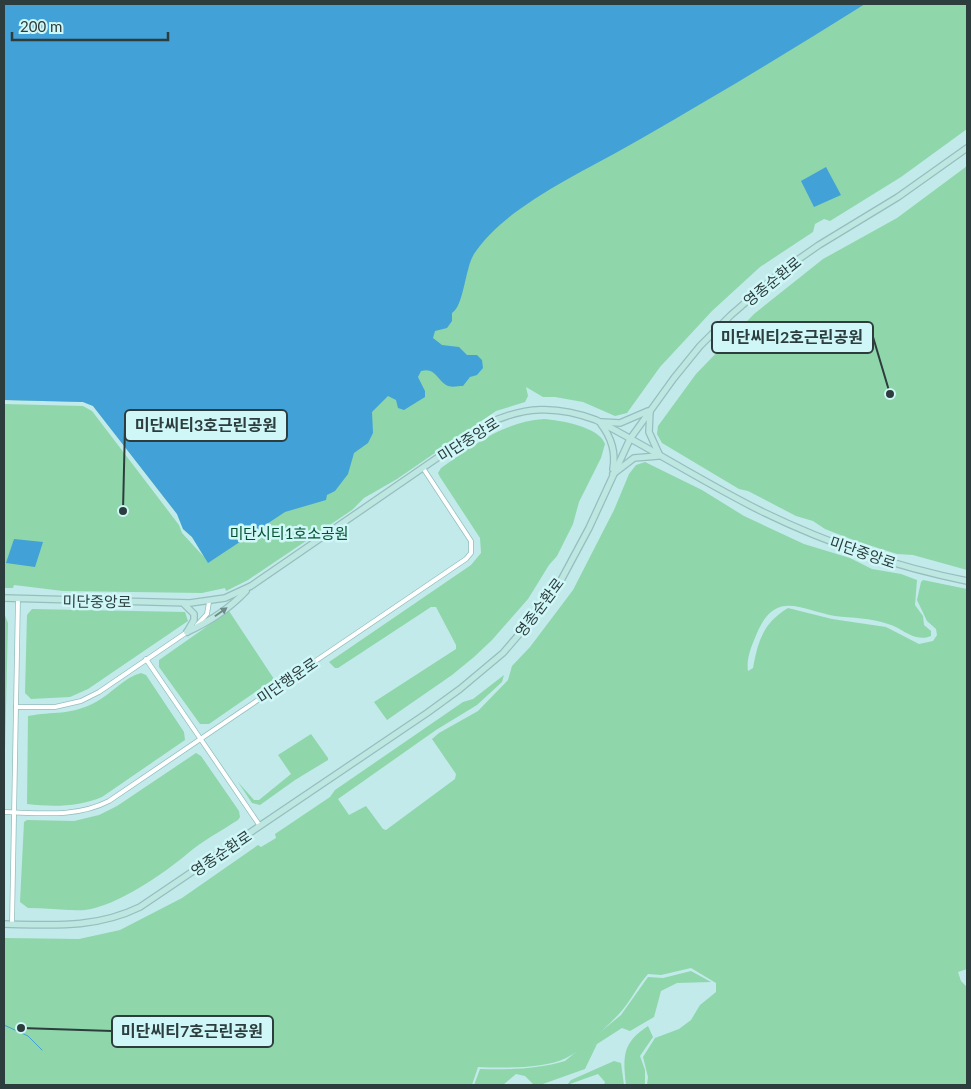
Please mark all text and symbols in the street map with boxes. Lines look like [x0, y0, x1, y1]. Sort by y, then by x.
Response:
scale bar [12, 10, 169, 42]
text: 200 m [20, 17, 62, 35]
street label: 영종순환로 [740, 252, 804, 310]
callout: 미단씨티2호근린공원 [712, 322, 873, 353]
text: 미단씨티2호근린공원 [721, 327, 863, 346]
callout: 미단씨티3호근린공원 [125, 410, 287, 441]
street label: 미단중앙로 [434, 413, 502, 465]
text: 미단씨티3호근린공원 [135, 415, 277, 434]
park label: 미단시티1호소공원 [229, 524, 349, 542]
street label: 미단중앙로 [827, 532, 899, 572]
street label: 영종순환로 [511, 574, 567, 640]
street label: 미단중앙로 [62, 591, 132, 611]
one-way arrow [214, 607, 228, 617]
street label: 미단행운로 [253, 653, 321, 707]
street label: 영종순환로 [187, 826, 255, 880]
callout: 미단씨티7호근린공원 [112, 1016, 273, 1047]
text: 미단씨티7호근린공원 [121, 1021, 263, 1040]

